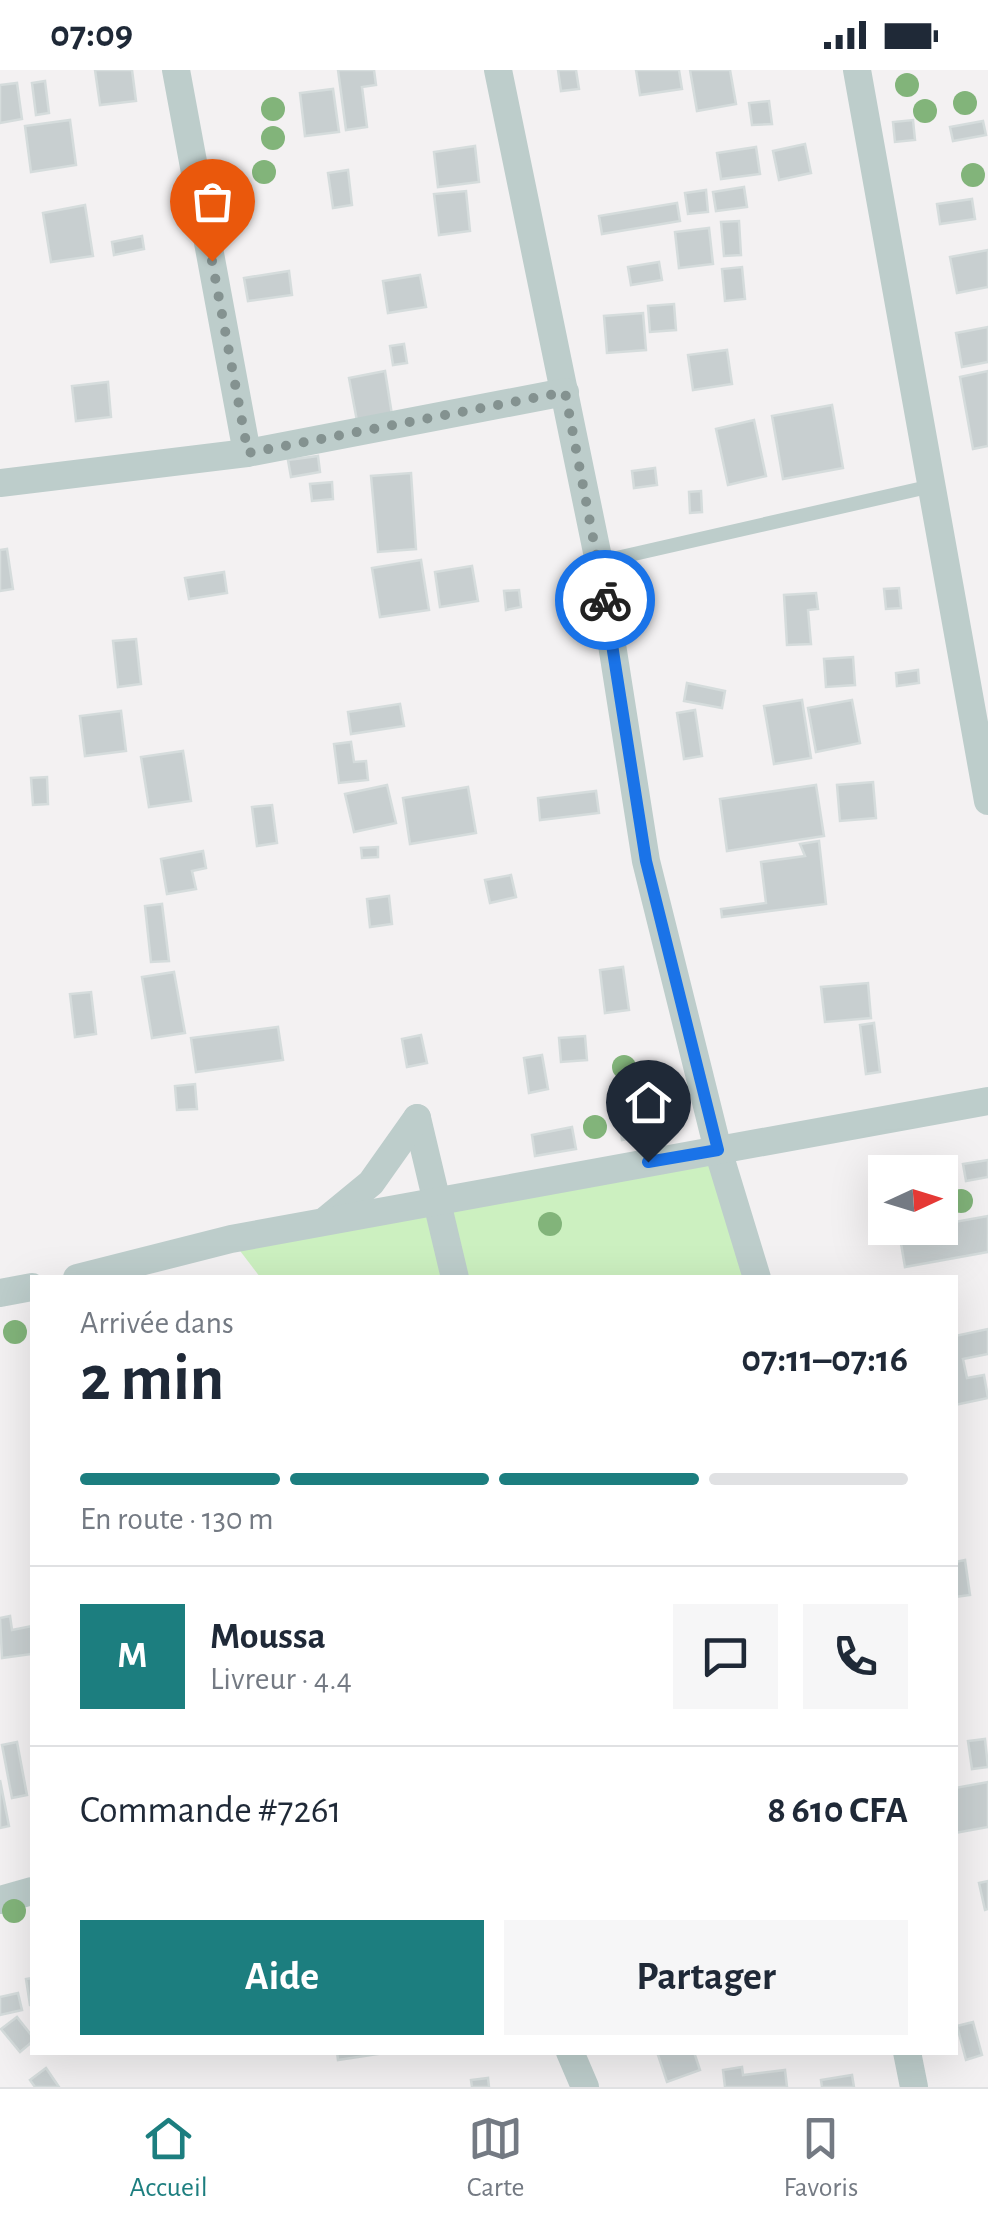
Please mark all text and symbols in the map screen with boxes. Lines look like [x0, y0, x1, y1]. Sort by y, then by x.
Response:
text: 07:09 [50, 16, 133, 54]
pin [170, 159, 255, 262]
icon: bag [185, 174, 240, 229]
courier [555, 550, 655, 650]
icon: bike [578, 573, 633, 628]
pin [606, 1060, 691, 1163]
icon: home [621, 1075, 676, 1130]
north arrow [868, 1155, 958, 1245]
map controls [868, 1155, 958, 1245]
text: Arrivée dans [80, 1307, 234, 1339]
text: 07:11–07:16 [741, 1341, 908, 1379]
text: 2 min [80, 1347, 224, 1412]
text: En route · 130 m [80, 1503, 274, 1535]
button: chat [673, 1604, 778, 1709]
button: phone [803, 1604, 908, 1709]
text: Moussa [210, 1618, 326, 1656]
text: M [117, 1637, 148, 1675]
text: Livreur · 4.4 [210, 1663, 352, 1695]
text: Commande #7261 [80, 1792, 342, 1830]
text: 8 610 CFA [767, 1792, 908, 1830]
button: Aide [80, 1920, 484, 2035]
button: Partager [504, 1920, 908, 2035]
tab: Accueil [130, 2111, 208, 2205]
tab: Carte [467, 2111, 524, 2205]
tab: Favoris [783, 2111, 858, 2205]

